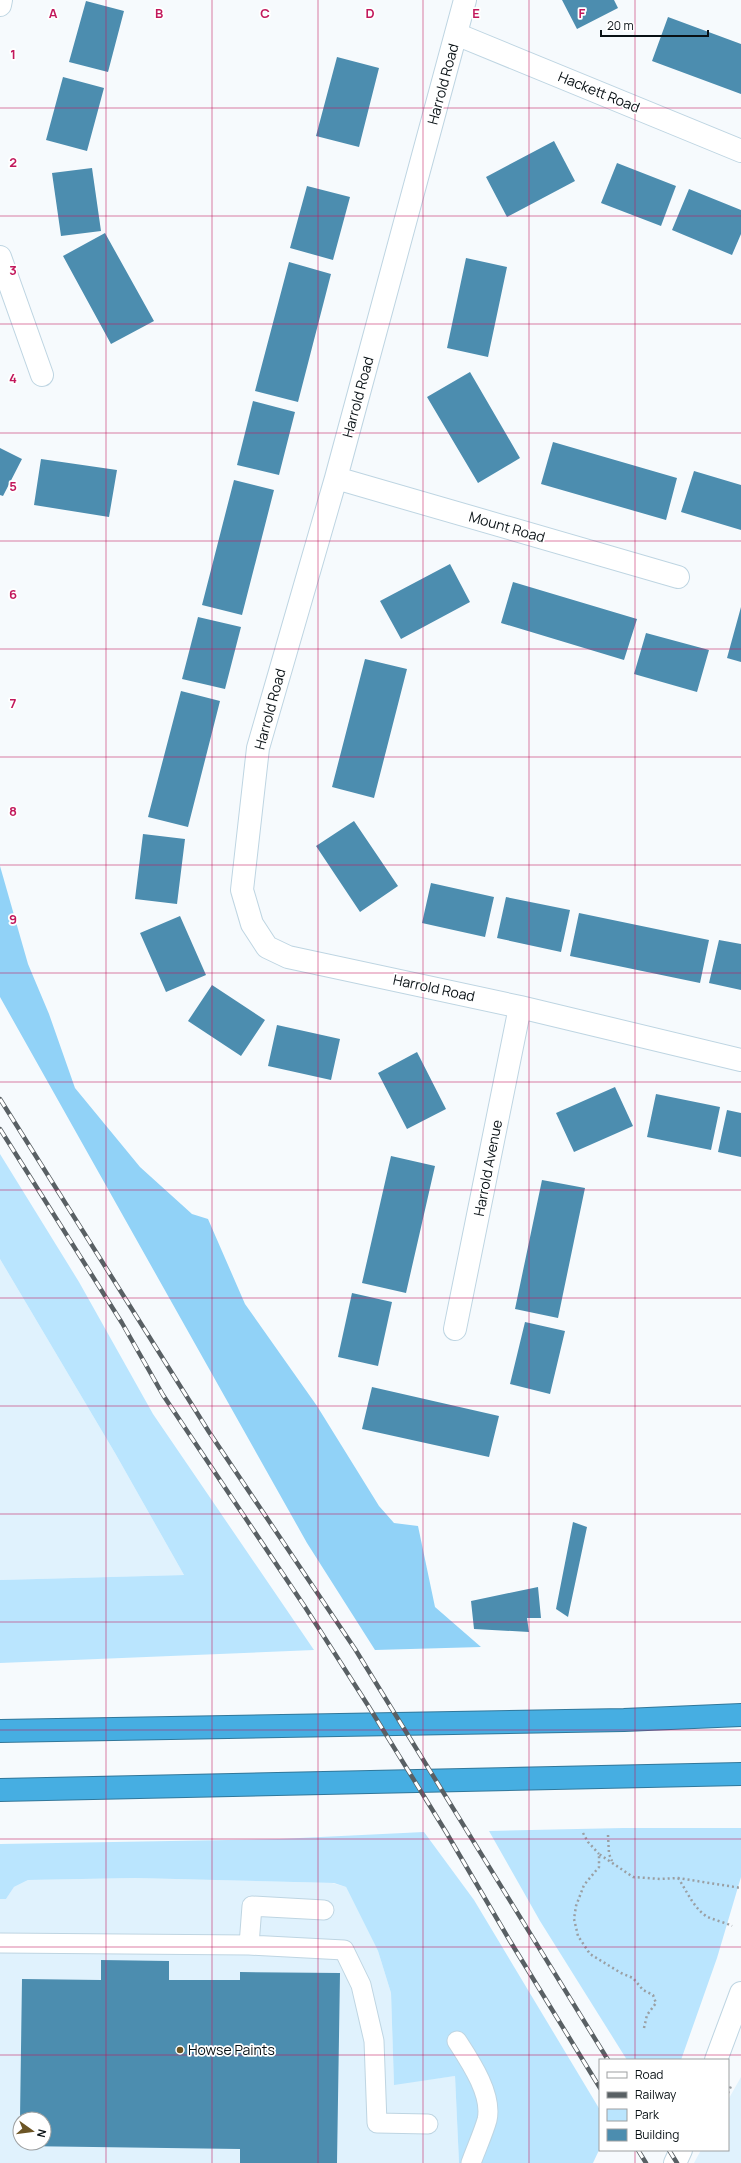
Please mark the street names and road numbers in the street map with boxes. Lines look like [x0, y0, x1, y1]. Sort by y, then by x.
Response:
street label: Harrold Road [423, 41, 462, 126]
street label: Hackett Road [556, 67, 643, 117]
street label: Harrold Road [338, 354, 377, 439]
street label: Mount Road [467, 507, 547, 546]
street label: Harrold Road [250, 666, 289, 751]
street label: Harrold Road [391, 970, 477, 1005]
street label: Harrold Avenue [469, 1118, 506, 1218]

